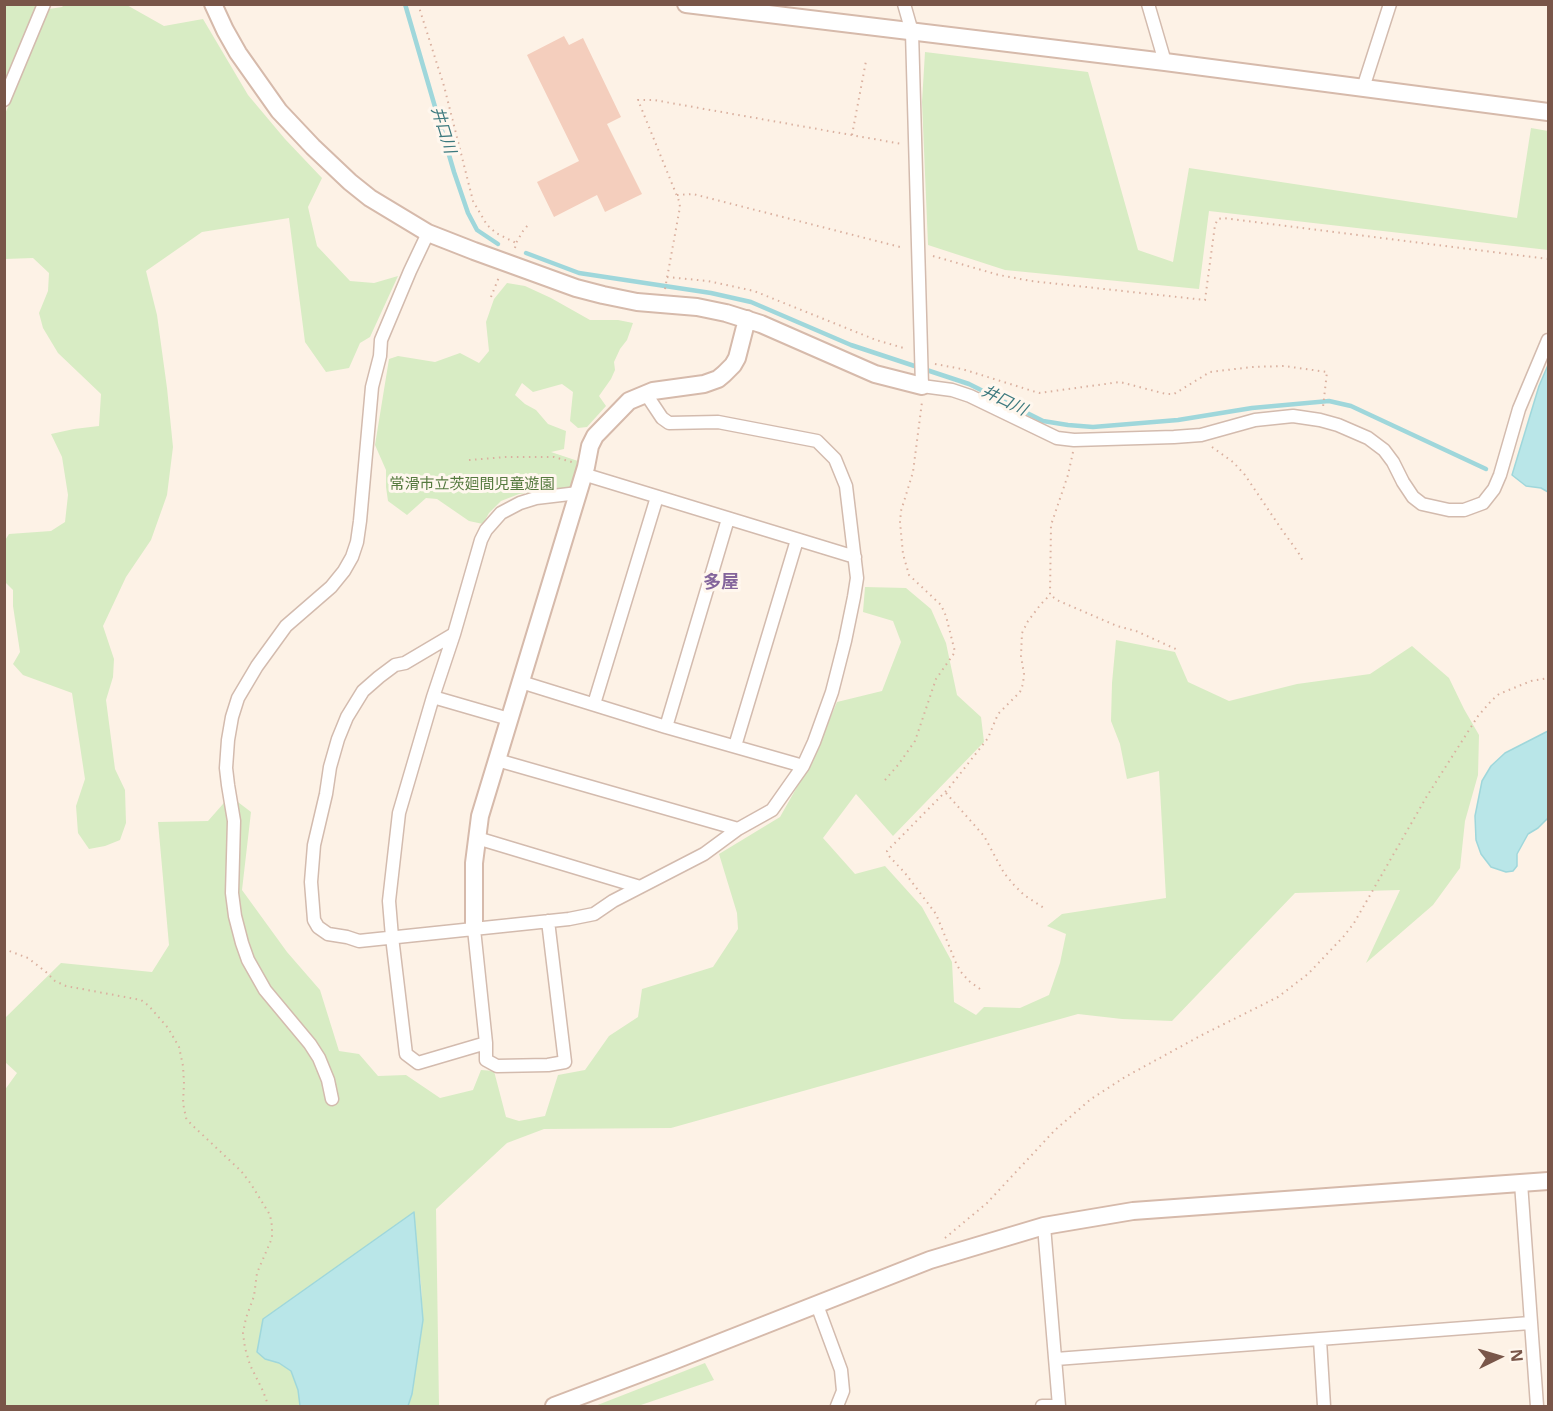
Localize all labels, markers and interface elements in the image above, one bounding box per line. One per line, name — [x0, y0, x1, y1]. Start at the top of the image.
water label: 井口川 — [427, 104, 459, 156]
water label: 井口川 — [978, 382, 1030, 420]
park label: 常滑市立茨廻間児童遊園 — [390, 476, 554, 494]
district label: 多屋 — [703, 572, 739, 594]
north arrow — [1469, 1327, 1529, 1387]
text: N — [1505, 1348, 1528, 1363]

